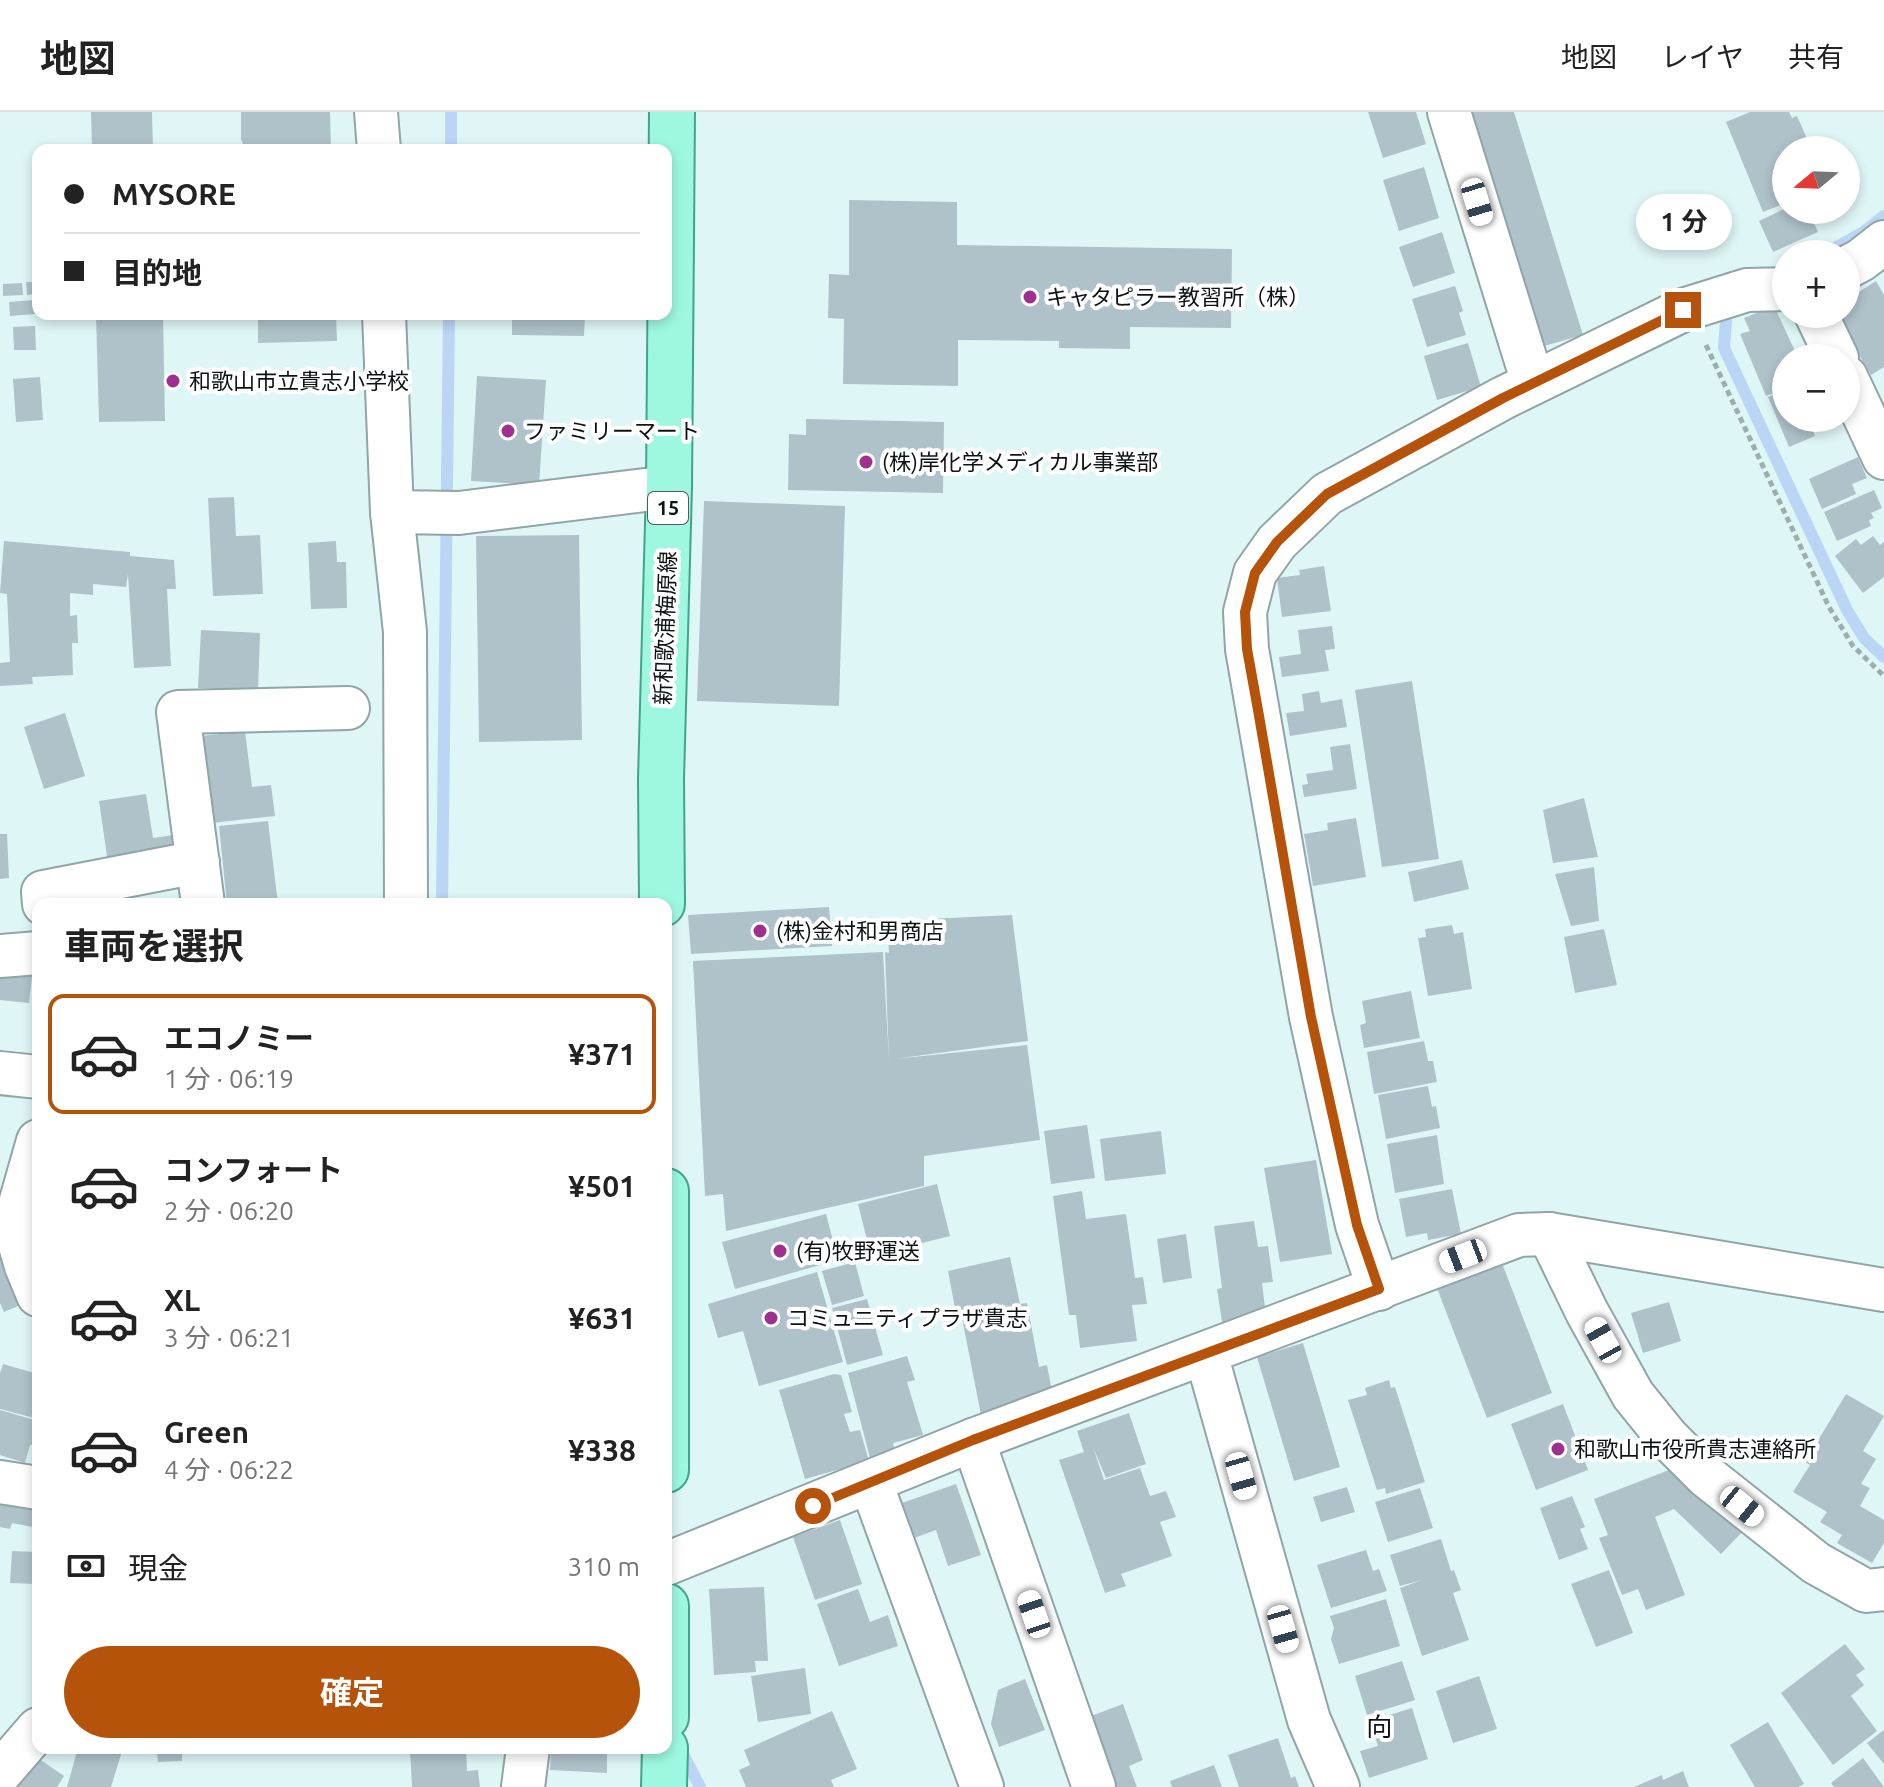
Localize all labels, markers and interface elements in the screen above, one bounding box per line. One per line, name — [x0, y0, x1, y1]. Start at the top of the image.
text: 地図 — [40, 37, 116, 79]
text: 地図 — [1561, 41, 1617, 72]
text: レイヤ — [1661, 41, 1744, 72]
text: 共有 — [1788, 41, 1844, 72]
north arrow — [1772, 136, 1860, 224]
map controls — [1772, 136, 1860, 432]
car — [1459, 176, 1495, 228]
text: MYSORE — [112, 177, 236, 211]
callout: 1 分 — [1635, 194, 1731, 250]
text: 1 分 — [1661, 207, 1707, 236]
button: + — [1772, 240, 1860, 328]
text: 目的地 — [112, 256, 202, 290]
place label: キャタピラー教習所（株） — [1046, 284, 1310, 309]
marker: キャタピラー教習所（株） — [1021, 288, 1039, 306]
route end — [1665, 292, 1701, 328]
button: − — [1772, 344, 1860, 432]
place label: 和歌山市立貴志小学校 — [189, 368, 409, 393]
marker: 和歌山市立貴志小学校 — [164, 372, 182, 390]
place label: ファミリーマート — [524, 418, 700, 443]
marker: ファミリーマート — [499, 422, 517, 440]
place label: (株)岸化学メディカル事業部 — [882, 449, 1158, 475]
marker: (株)岸化学メディカル事業部 — [857, 453, 875, 471]
road number: 15 — [648, 492, 688, 524]
street label: 新和歌浦梅原線 — [649, 551, 680, 705]
place label: (株)金村和男商店 — [776, 918, 944, 944]
marker: (株)金村和男商店 — [751, 922, 769, 940]
text: 車両を選択 — [64, 925, 244, 966]
icon: car — [68, 1018, 140, 1090]
text: エコノミー — [164, 1021, 314, 1055]
text: ¥371 — [568, 1037, 636, 1071]
text: 1 分 · 06:19 — [164, 1064, 294, 1093]
icon: car — [68, 1150, 140, 1222]
text: コンフォート — [164, 1153, 343, 1187]
text: ¥501 — [568, 1169, 636, 1203]
text: 2 分 · 06:20 — [164, 1196, 294, 1225]
car — [1436, 1236, 1490, 1276]
place label: (有)牧野運送 — [796, 1238, 920, 1264]
marker: (有)牧野運送 — [771, 1242, 789, 1260]
icon: car — [68, 1282, 140, 1354]
text: XL — [164, 1283, 200, 1317]
text: ¥631 — [568, 1301, 636, 1335]
place label: コミュニティプラザ貴志 — [787, 1305, 1028, 1330]
marker: コミュニティプラザ貴志 — [762, 1309, 780, 1327]
car — [1581, 1313, 1625, 1367]
text: 3 分 · 06:21 — [164, 1323, 294, 1352]
icon: car — [68, 1414, 140, 1486]
text: Green — [164, 1415, 249, 1449]
text: ¥338 — [568, 1433, 636, 1467]
place label: 和歌山市役所貴志連絡所 — [1574, 1436, 1816, 1461]
marker: 和歌山市役所貴志連絡所 — [1549, 1440, 1567, 1458]
car — [1223, 1450, 1259, 1502]
text: 4 分 · 06:22 — [164, 1455, 294, 1484]
car — [1716, 1482, 1768, 1530]
route start — [795, 1488, 831, 1524]
icon: cash — [64, 1544, 108, 1588]
text: 現金 — [128, 1551, 188, 1585]
text: 310 m — [568, 1552, 640, 1581]
car — [1015, 1587, 1053, 1641]
car — [1265, 1603, 1301, 1655]
button: 確定 — [64, 1646, 640, 1738]
district label: 向 — [1366, 1712, 1392, 1741]

